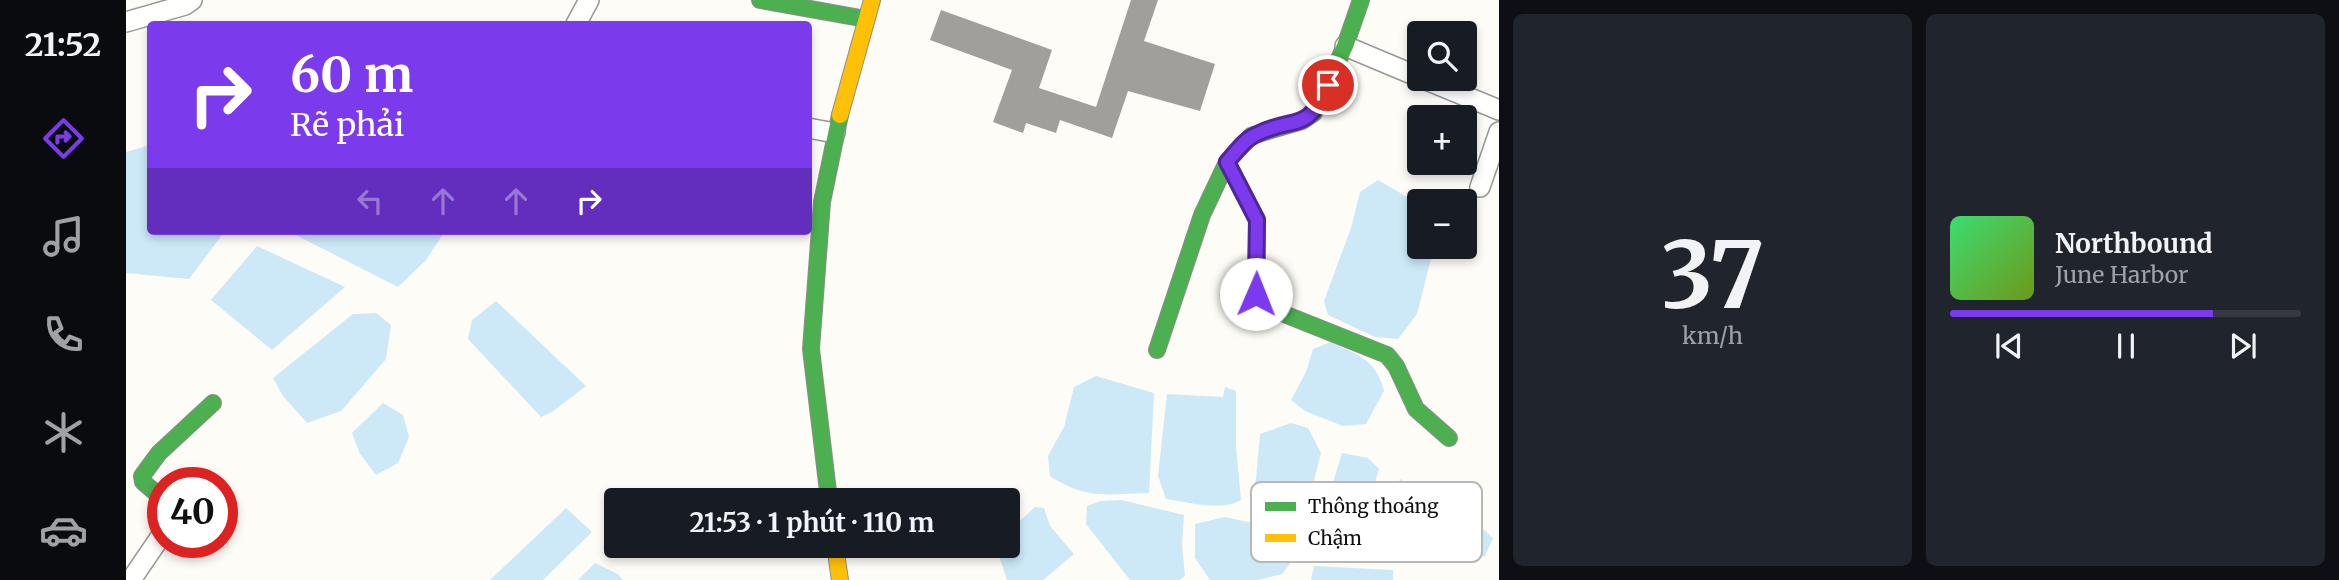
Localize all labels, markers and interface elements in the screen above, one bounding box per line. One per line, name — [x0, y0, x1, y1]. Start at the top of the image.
map controls — [1407, 21, 1477, 259]
button: search — [1407, 21, 1477, 91]
text: 21:52 — [25, 25, 101, 65]
text: 60 m — [290, 44, 413, 105]
icon: right — [175, 49, 266, 140]
pin — [1298, 55, 1358, 115]
icon: arrive — [1309, 66, 1347, 104]
text: Rẽ phải — [290, 105, 404, 145]
button: + — [1407, 105, 1477, 175]
icon: directions — [39, 114, 88, 163]
icon: left — [351, 182, 389, 220]
icon: ahead — [424, 182, 462, 220]
icon: ahead — [497, 182, 535, 220]
icon: right — [570, 182, 608, 220]
button: − — [1407, 189, 1477, 259]
icon: music — [39, 212, 88, 261]
text: 37 — [1661, 218, 1764, 333]
text: Northbound — [2055, 227, 2213, 260]
position arrow — [1219, 257, 1293, 331]
text: June Harbor — [2055, 260, 2188, 289]
icon: phone — [39, 310, 88, 359]
text: km/h — [1682, 321, 1743, 350]
icon: previous — [1990, 327, 2028, 365]
icon: pause — [2107, 327, 2145, 365]
icon: next — [2224, 327, 2262, 365]
icon: climate — [39, 408, 88, 457]
speed limit sign: 40 — [147, 467, 238, 558]
legend — [1251, 482, 1482, 562]
text: Thông thoáng — [1308, 494, 1439, 518]
icon: car — [39, 506, 88, 555]
text: 21:53 · 1 phút · 110 m — [689, 506, 935, 539]
text: Chậm — [1308, 526, 1362, 550]

